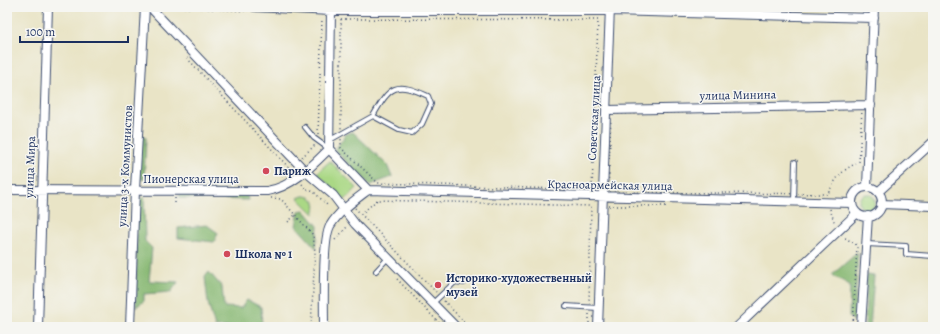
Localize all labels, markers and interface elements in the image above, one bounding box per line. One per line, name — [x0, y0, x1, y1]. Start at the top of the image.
scale bar — [20, 18, 128, 44]
text: 100 m — [26, 24, 55, 40]
street label: Советская улица — [584, 74, 604, 161]
street label: улица Минина — [699, 86, 777, 104]
street label: улица 3-х Коммунистов — [114, 104, 136, 228]
street label: улица Мира — [21, 135, 39, 199]
place label: Париж — [274, 163, 312, 179]
marker: Париж — [261, 166, 271, 176]
street label: Пионерская улица — [143, 171, 239, 187]
street label: Красноармейская улица — [547, 176, 673, 194]
place label: Школа № 1 — [235, 246, 293, 262]
marker: Школа № 1 — [222, 249, 232, 259]
place label: Историко-художественный музей — [446, 270, 592, 300]
marker: Историко-художественный музей — [433, 280, 443, 290]

